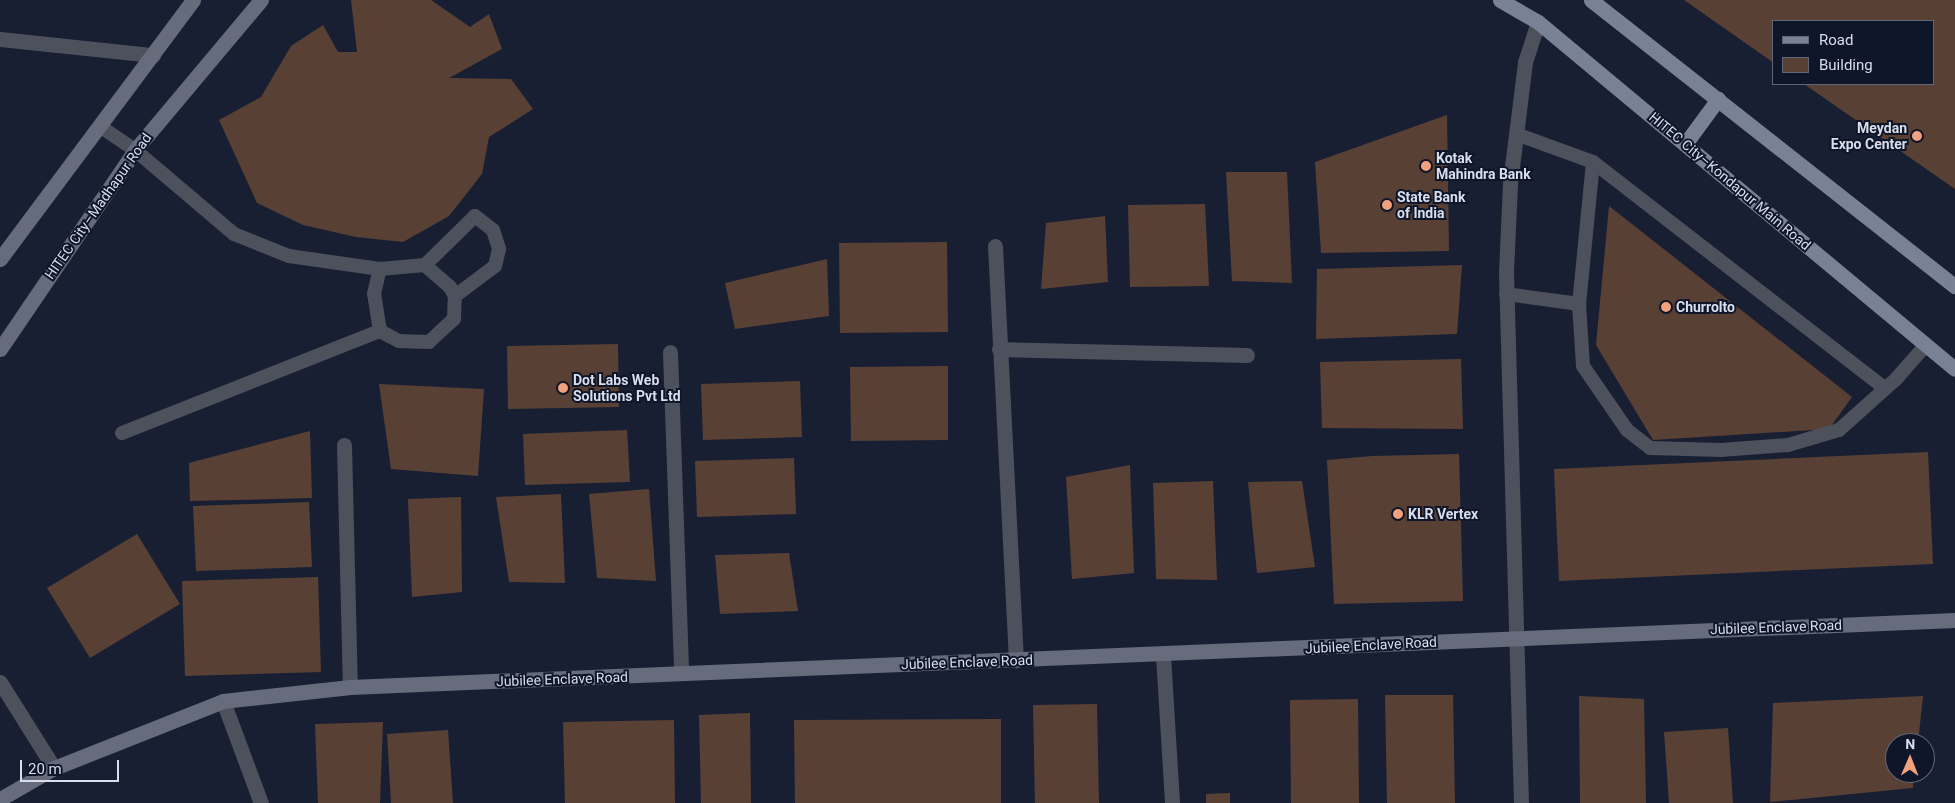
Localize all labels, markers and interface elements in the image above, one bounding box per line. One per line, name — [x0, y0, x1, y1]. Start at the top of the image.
legend — [1772, 20, 1935, 85]
text: Road — [1819, 31, 1853, 49]
text: Building — [1819, 56, 1873, 74]
street label: HITEC City–Kondapur Main Road — [1646, 108, 1814, 254]
place label: Meydan Expo Center — [1831, 120, 1907, 152]
street label: HITEC City–Madhapur Road — [41, 130, 155, 282]
marker: Meydan Expo Center — [1911, 130, 1923, 142]
place label: Kotak Mahindra Bank — [1436, 150, 1531, 182]
marker: Kotak Mahindra Bank — [1420, 160, 1432, 172]
place label: State Bank of India — [1397, 189, 1465, 222]
marker: State Bank of India — [1381, 199, 1393, 211]
place label: Churrolto — [1676, 299, 1735, 315]
marker: Churrolto — [1660, 301, 1672, 313]
place label: Dot Labs Web Solutions Pvt Ltd — [573, 372, 681, 404]
marker: Dot Labs Web Solutions Pvt Ltd — [557, 382, 569, 394]
place label: KLR Vertex — [1408, 506, 1478, 522]
marker: KLR Vertex — [1392, 508, 1404, 520]
street label: Jubilee Enclave Road — [1710, 616, 1842, 638]
street label: Jubilee Enclave Road — [1305, 633, 1437, 657]
street label: Jubilee Enclave Road — [901, 651, 1033, 673]
street label: Jubilee Enclave Road — [496, 668, 628, 690]
north arrow — [1885, 733, 1935, 783]
text: N — [1905, 736, 1915, 752]
scale bar — [22, 750, 121, 782]
text: 20 m — [28, 760, 62, 778]

